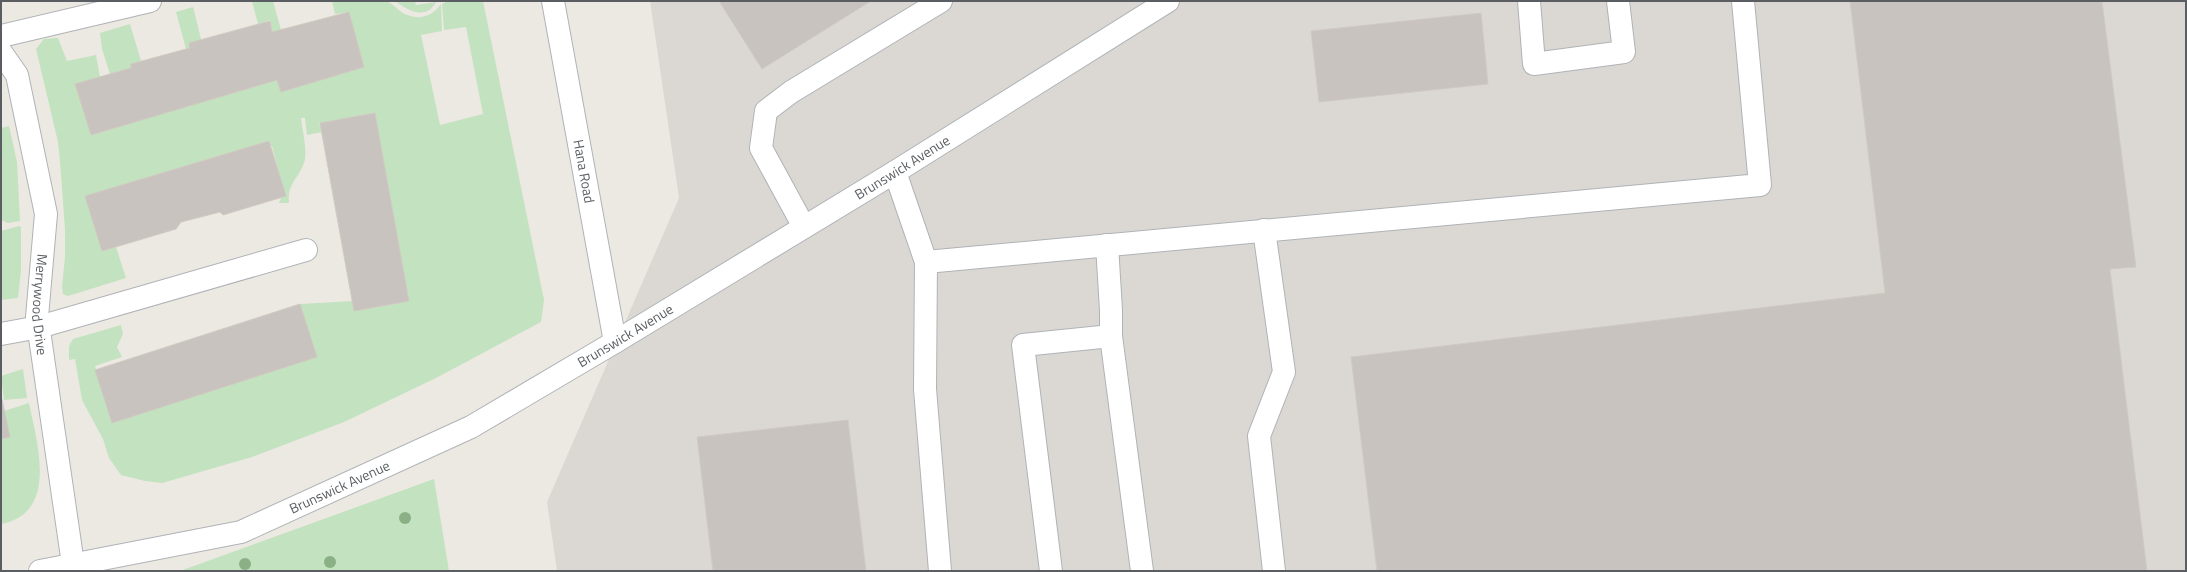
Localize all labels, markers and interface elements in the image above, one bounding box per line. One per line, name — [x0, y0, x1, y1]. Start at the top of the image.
street label: Brunswick Avenue — [850, 129, 954, 204]
street label: Hana Road — [568, 138, 601, 205]
street label: Merrywood Drive — [27, 253, 53, 357]
street label: Brunswick Avenue — [573, 298, 677, 372]
street label: Brunswick Avenue — [286, 455, 393, 519]

